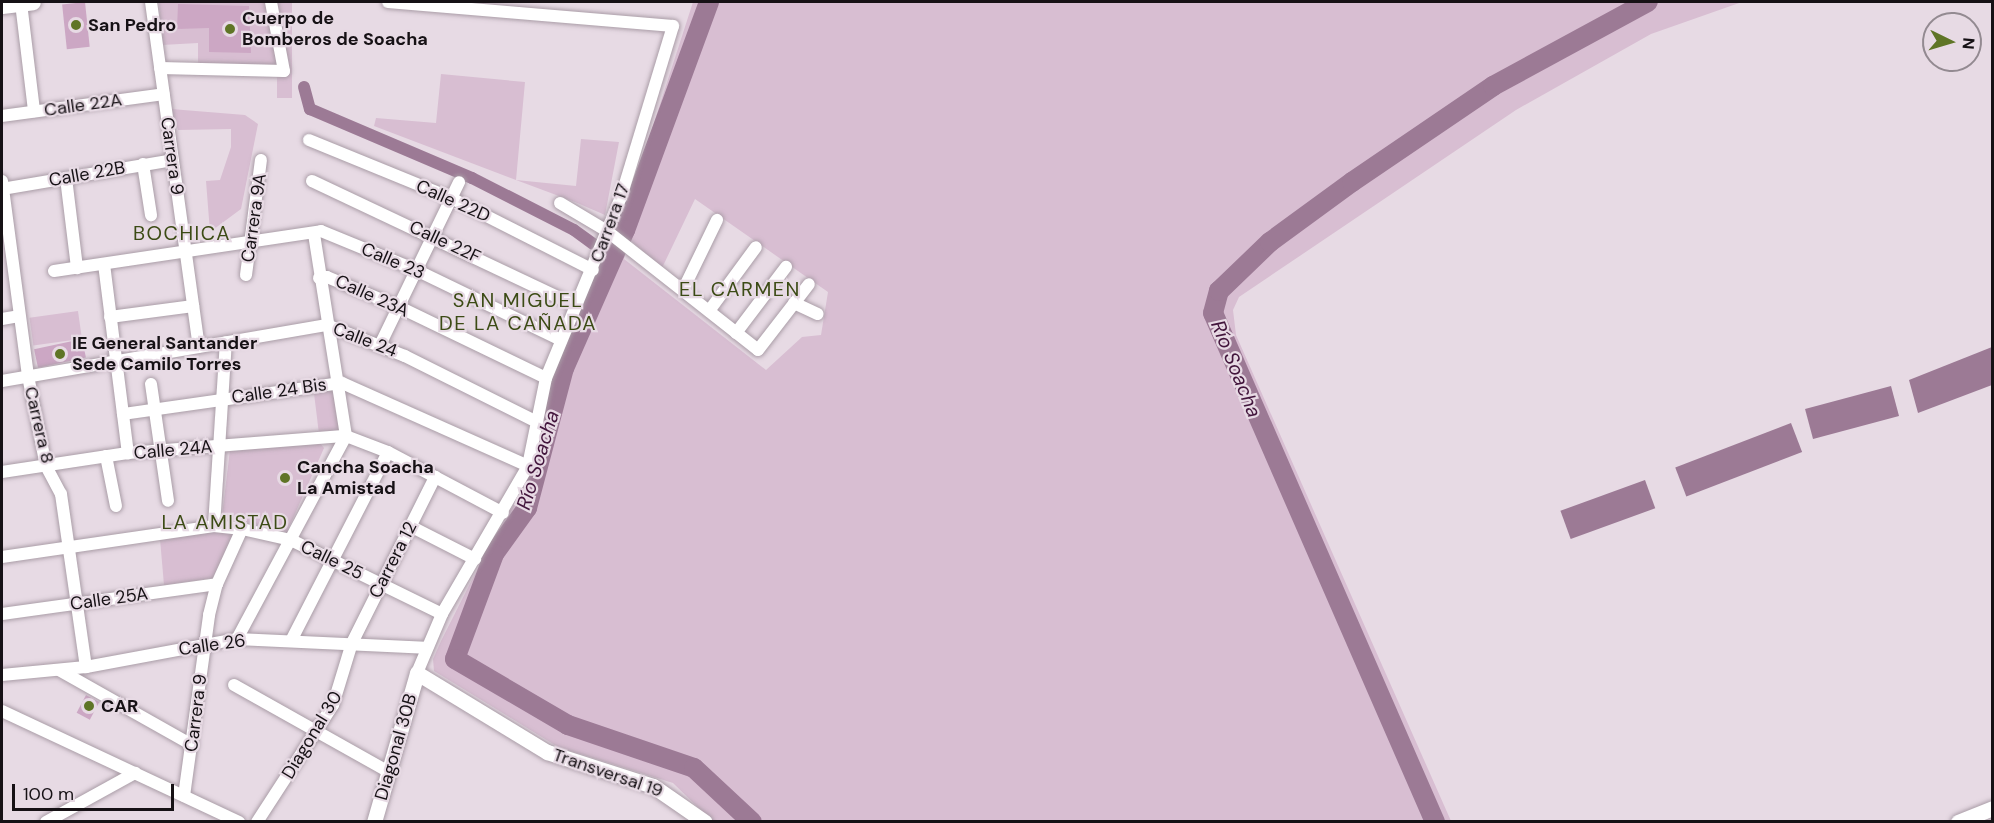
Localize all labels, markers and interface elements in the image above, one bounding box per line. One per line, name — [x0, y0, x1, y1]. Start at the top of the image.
place label: Cuerpo de Bomberos de Soacha — [242, 8, 428, 50]
north arrow — [1922, 12, 1982, 72]
place label: San Pedro — [88, 14, 176, 36]
marker: San Pedro — [69, 18, 83, 32]
marker: Cuerpo de Bomberos de Soacha — [223, 22, 237, 36]
text: N — [1957, 37, 1979, 50]
street label: Calle 22A — [43, 89, 123, 121]
street label: Carrera 9 — [156, 116, 188, 196]
street label: Calle 22B — [47, 157, 127, 191]
street label: Carrera 9A — [237, 172, 271, 264]
street label: Calle 22D — [413, 175, 493, 227]
street label: Carrera 17 — [586, 181, 634, 265]
street label: Calle 22F — [406, 216, 484, 268]
district label: BOCHICA — [133, 221, 231, 245]
street label: Calle 23 — [358, 238, 428, 284]
street label: Calle 23A — [332, 270, 412, 322]
district label: EL CARMEN — [679, 277, 801, 301]
district label: SAN MIGUEL DE LA CAÑADA — [439, 289, 597, 336]
water label: Río Soacha — [1206, 317, 1266, 421]
street label: Calle 24 — [330, 318, 400, 362]
place label: IE General Santander Sede Camilo Torres — [72, 333, 257, 376]
marker: IE General Santander Sede Camilo Torres — [53, 347, 67, 361]
street label: Calle 24 Bis — [230, 374, 328, 408]
street label: Carrera 8 — [20, 385, 58, 465]
water label: Río Soacha — [512, 407, 564, 513]
street label: Calle 24A — [133, 436, 213, 464]
place label: Cancha Soacha La Amistad — [297, 457, 434, 500]
marker: Cancha Soacha La Amistad — [278, 471, 292, 485]
district label: LA AMISTAD — [162, 510, 288, 534]
street label: Carrera 12 — [365, 518, 421, 602]
street label: Calle 25 — [297, 536, 367, 584]
street label: Calle 25A — [69, 583, 149, 615]
street label: Calle 26 — [177, 630, 247, 660]
street label: Carrera 9 — [181, 673, 211, 753]
street label: Diagonal 30 — [277, 687, 347, 783]
street label: Diagonal 30B — [371, 691, 421, 803]
place label: CAR — [101, 695, 138, 717]
marker: CAR — [82, 699, 96, 713]
street label: Transversal 19 — [550, 744, 666, 802]
scale bar — [15, 772, 177, 810]
text: 100 m — [23, 782, 74, 806]

